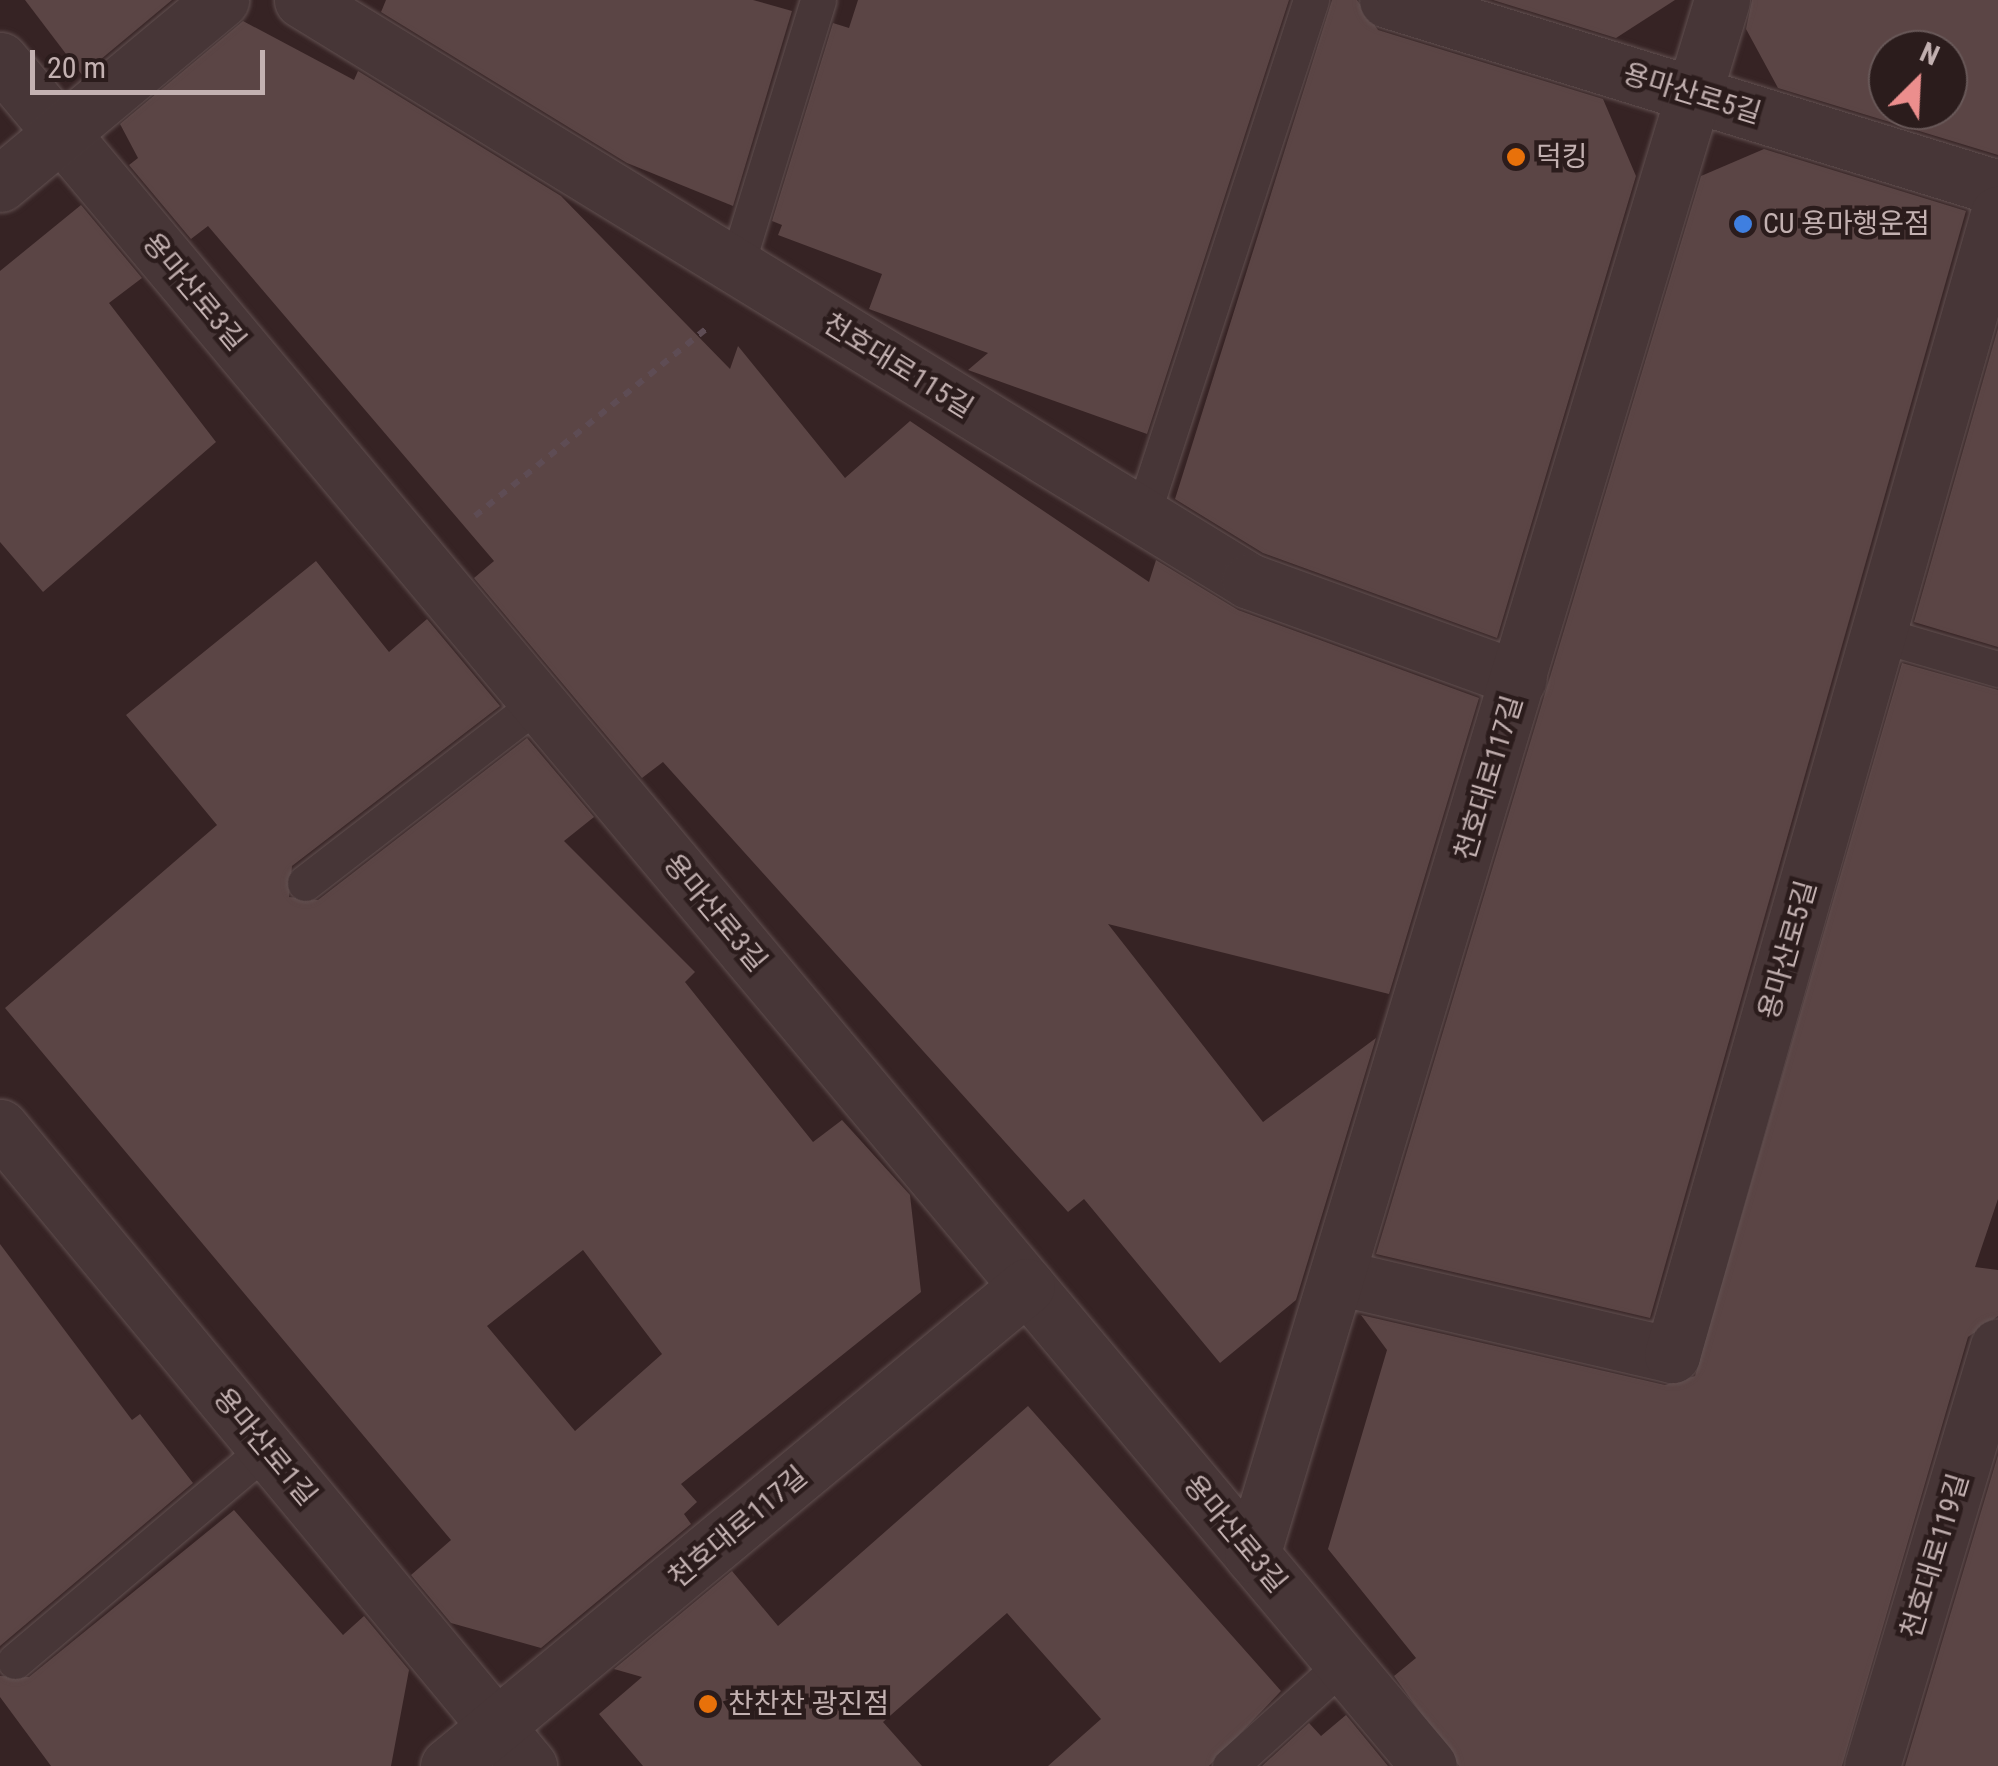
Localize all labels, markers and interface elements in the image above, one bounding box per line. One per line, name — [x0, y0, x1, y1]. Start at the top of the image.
scale bar — [35, 30, 270, 92]
north arrow — [1868, 30, 1968, 130]
text: N — [1915, 35, 1944, 73]
text: 20 m — [47, 50, 106, 85]
street label: 용마산로5길 — [1619, 57, 1765, 131]
place label: 덕킹 — [1536, 140, 1588, 174]
marker: 덕킹 — [1505, 146, 1527, 168]
place label: CU 용마행운점 — [1763, 207, 1930, 241]
marker: CU 용마행운점 — [1732, 213, 1754, 235]
street label: 용마산로3길 — [135, 227, 253, 357]
street label: 천호대로115길 — [817, 307, 979, 425]
street label: 천호대로117길 — [1448, 692, 1530, 864]
street label: 용마산로3길 — [656, 848, 774, 978]
street label: 용마산로5길 — [1752, 877, 1824, 1023]
street label: 용마산로1길 — [206, 1382, 324, 1512]
street label: 천호대로117길 — [662, 1459, 814, 1595]
street label: 용마산로3길 — [1176, 1469, 1294, 1599]
street label: 천호대로119길 — [1894, 1470, 1976, 1642]
place label: 찬찬찬 광진점 — [728, 1687, 889, 1721]
marker: 찬찬찬 광진점 — [697, 1693, 719, 1715]

